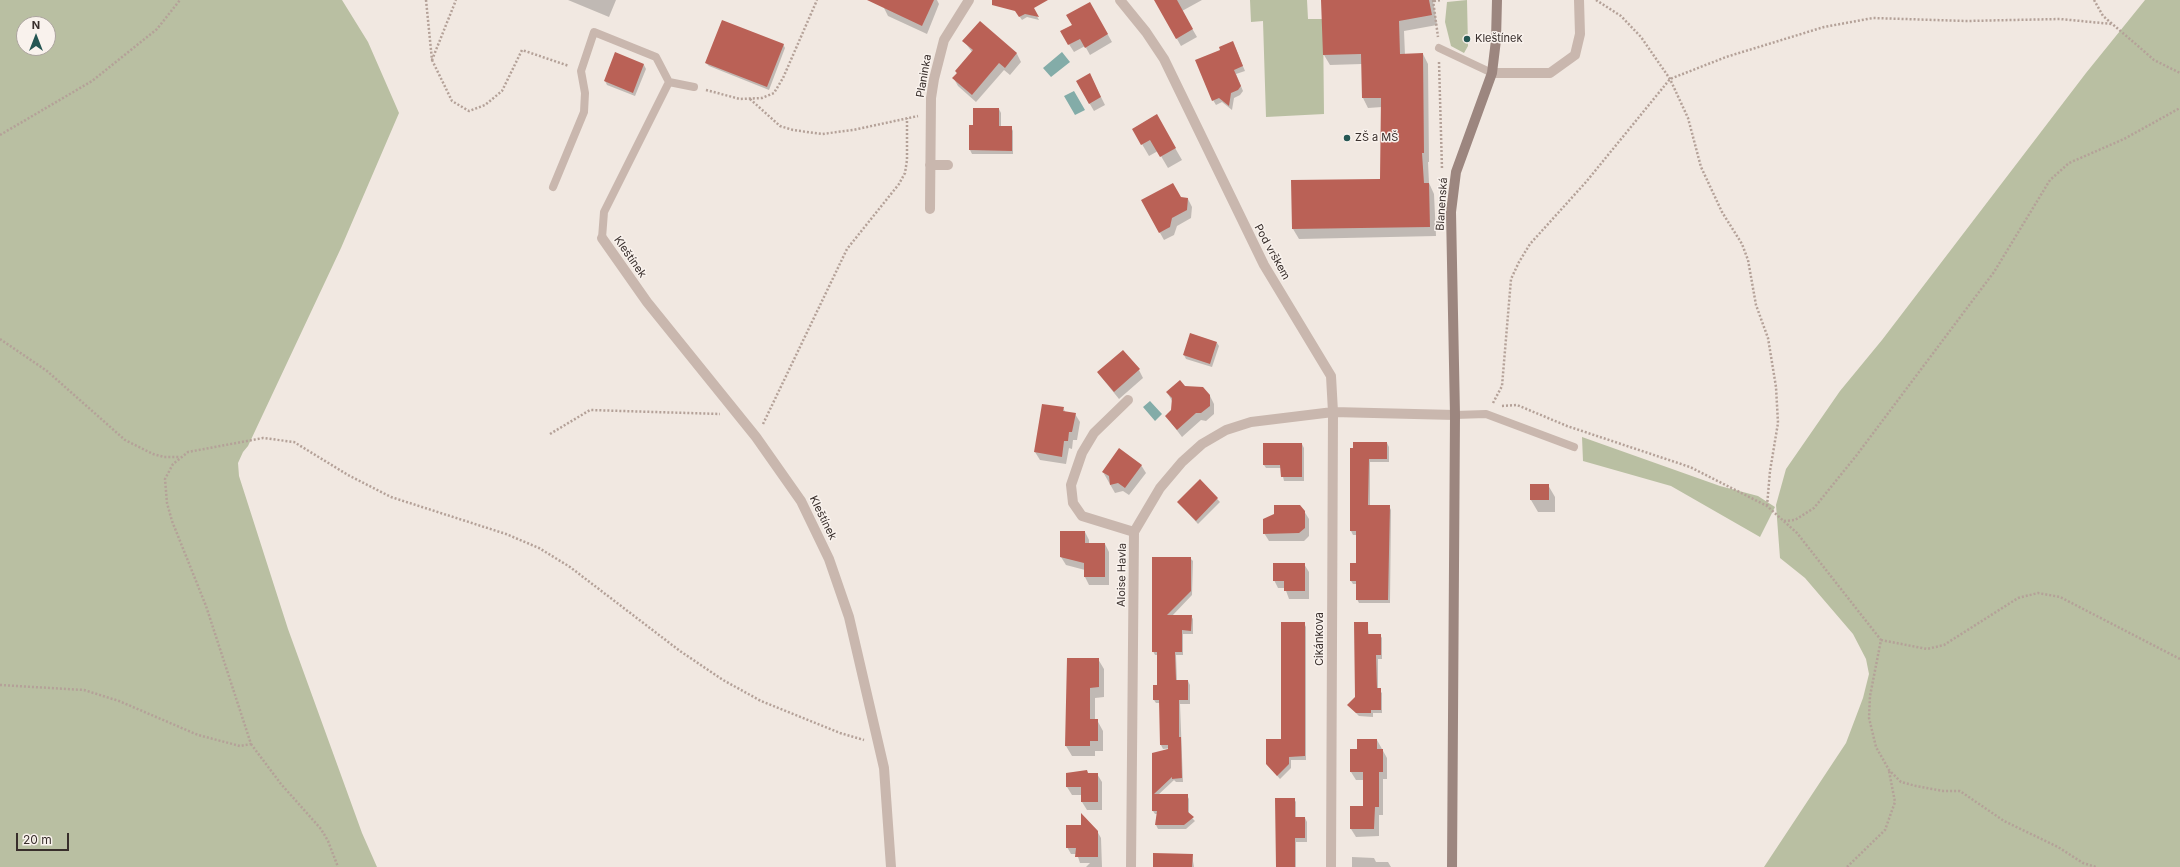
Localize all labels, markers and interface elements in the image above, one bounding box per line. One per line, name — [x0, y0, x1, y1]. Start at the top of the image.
north arrow — [16, 16, 56, 56]
text: N — [32, 18, 40, 32]
place label: Kleštínek — [1475, 32, 1522, 46]
marker: Kleštínek — [1462, 34, 1472, 44]
street label: Planinka — [914, 53, 934, 99]
place label: ZŠ a MŠ — [1355, 131, 1398, 145]
marker: ZŠ a MŠ — [1342, 133, 1352, 143]
street label: Blanenská — [1434, 177, 1450, 231]
street label: Pod vrškem — [1251, 222, 1293, 282]
street label: Kleštínek — [611, 234, 649, 280]
street label: Kleštínek — [807, 494, 839, 542]
street label: Aloise Havla — [1115, 543, 1129, 607]
street label: Cikánkova — [1313, 612, 1327, 666]
scale bar — [18, 825, 71, 851]
text: 20 m — [23, 832, 52, 847]

